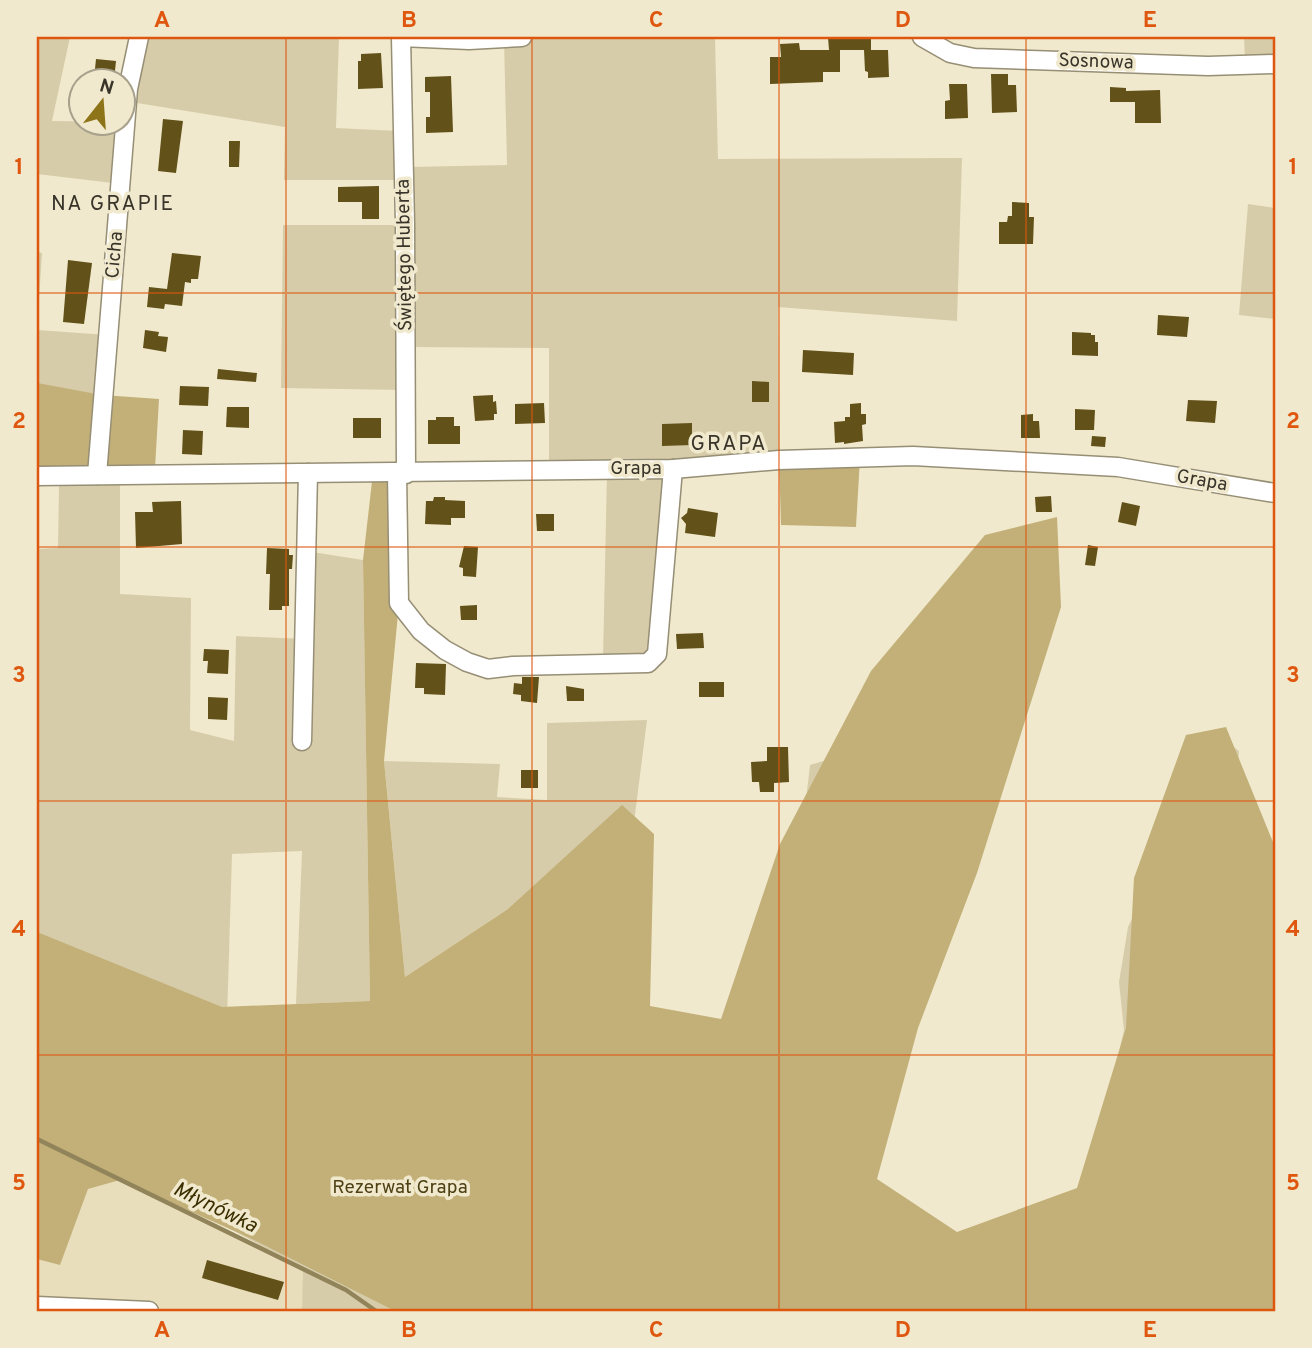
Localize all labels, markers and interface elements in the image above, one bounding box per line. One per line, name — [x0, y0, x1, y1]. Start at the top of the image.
text: A — [154, 7, 170, 36]
text: B — [401, 7, 417, 36]
text: C — [649, 7, 663, 36]
text: D — [895, 7, 911, 36]
text: E — [1143, 7, 1157, 36]
street label: Sosnowa — [1058, 49, 1134, 75]
north arrow — [66, 66, 136, 136]
text: N — [96, 74, 116, 101]
text: 1 — [14, 154, 24, 183]
text: 1 — [1288, 154, 1298, 183]
street label: Świętego Huberta — [391, 179, 418, 331]
district label: NA GRAPIE — [51, 191, 175, 218]
street label: Cicha — [101, 230, 129, 280]
text: 2 — [12, 408, 26, 437]
text: 2 — [1286, 408, 1300, 437]
district label: GRAPA — [690, 431, 768, 458]
street label: Grapa — [610, 457, 662, 481]
street label: Grapa — [1175, 465, 1229, 497]
text: 3 — [12, 662, 26, 691]
text: 3 — [1286, 662, 1300, 691]
text: 4 — [12, 916, 26, 945]
text: 4 — [1286, 916, 1300, 945]
text: 5 — [12, 1170, 26, 1199]
text: 5 — [1286, 1170, 1300, 1199]
water label: Młynówka — [169, 1176, 262, 1240]
park label: Rezerwat Grapa — [332, 1176, 468, 1200]
text: A — [154, 1317, 170, 1346]
text: B — [401, 1317, 417, 1346]
text: C — [649, 1317, 663, 1346]
text: D — [895, 1317, 911, 1346]
text: E — [1143, 1317, 1157, 1346]

